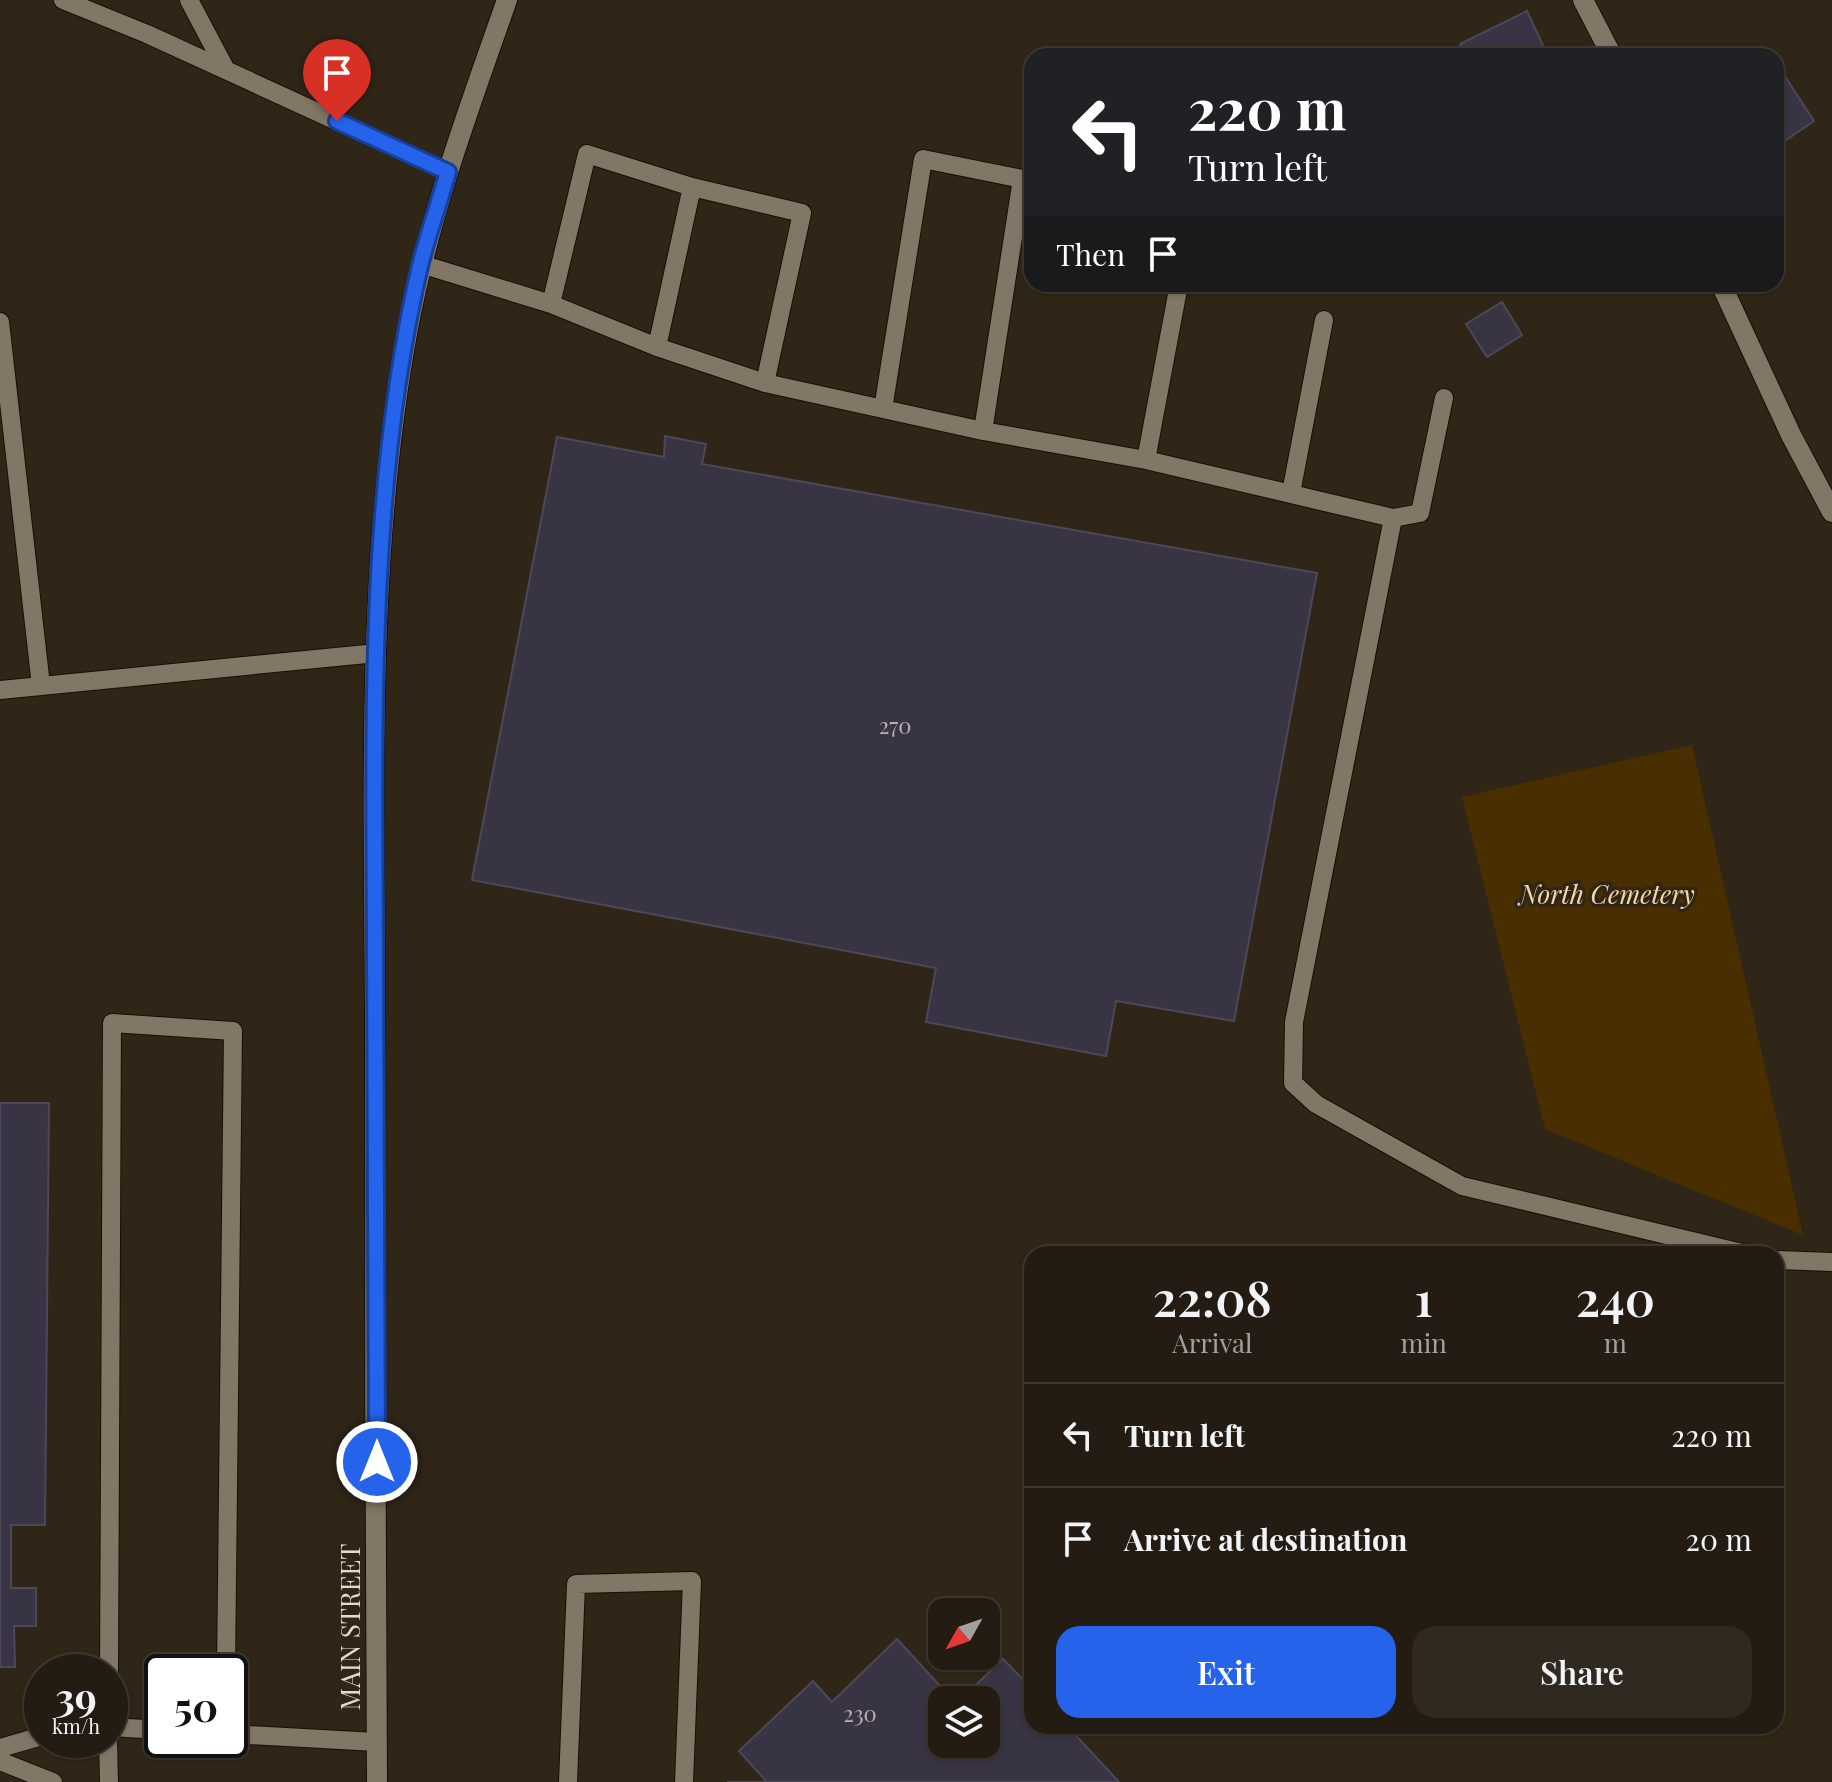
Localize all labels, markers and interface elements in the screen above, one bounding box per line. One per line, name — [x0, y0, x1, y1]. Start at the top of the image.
pin — [303, 39, 371, 121]
icon: arrive — [315, 51, 359, 95]
text: 220 m — [1188, 70, 1346, 145]
icon: left — [1056, 80, 1160, 184]
text: Turn left — [1188, 142, 1327, 190]
icon: arrive — [1141, 232, 1185, 276]
text: Then — [1056, 234, 1125, 274]
house number: 270 — [879, 710, 911, 740]
park label: North Cemetery — [1517, 876, 1695, 911]
text: 22:08 — [1153, 1265, 1272, 1329]
text: 1 — [1415, 1265, 1433, 1329]
text: 240 — [1576, 1265, 1655, 1329]
text: Arrival — [1172, 1325, 1252, 1360]
text: min — [1401, 1325, 1447, 1360]
text: m — [1604, 1325, 1627, 1360]
icon: left — [1056, 1413, 1100, 1457]
text: Turn left — [1124, 1415, 1245, 1455]
text: 220 m — [1671, 1415, 1752, 1455]
position arrow — [335, 1420, 419, 1504]
icon: arrive — [1056, 1517, 1100, 1561]
text: Arrive at destination — [1124, 1519, 1407, 1559]
text: 20 m — [1686, 1519, 1752, 1559]
street label: MAIN STREET — [332, 1544, 367, 1711]
north arrow — [928, 1598, 1000, 1670]
map controls — [928, 1598, 1000, 1758]
button: Exit — [1056, 1626, 1396, 1718]
button: Share — [1412, 1626, 1752, 1718]
speed limit sign: 50 — [144, 1654, 248, 1758]
text: 39 — [55, 1669, 97, 1722]
button: layers — [928, 1686, 1000, 1758]
house number: 230 — [843, 1698, 877, 1728]
text: km/h — [52, 1712, 100, 1739]

